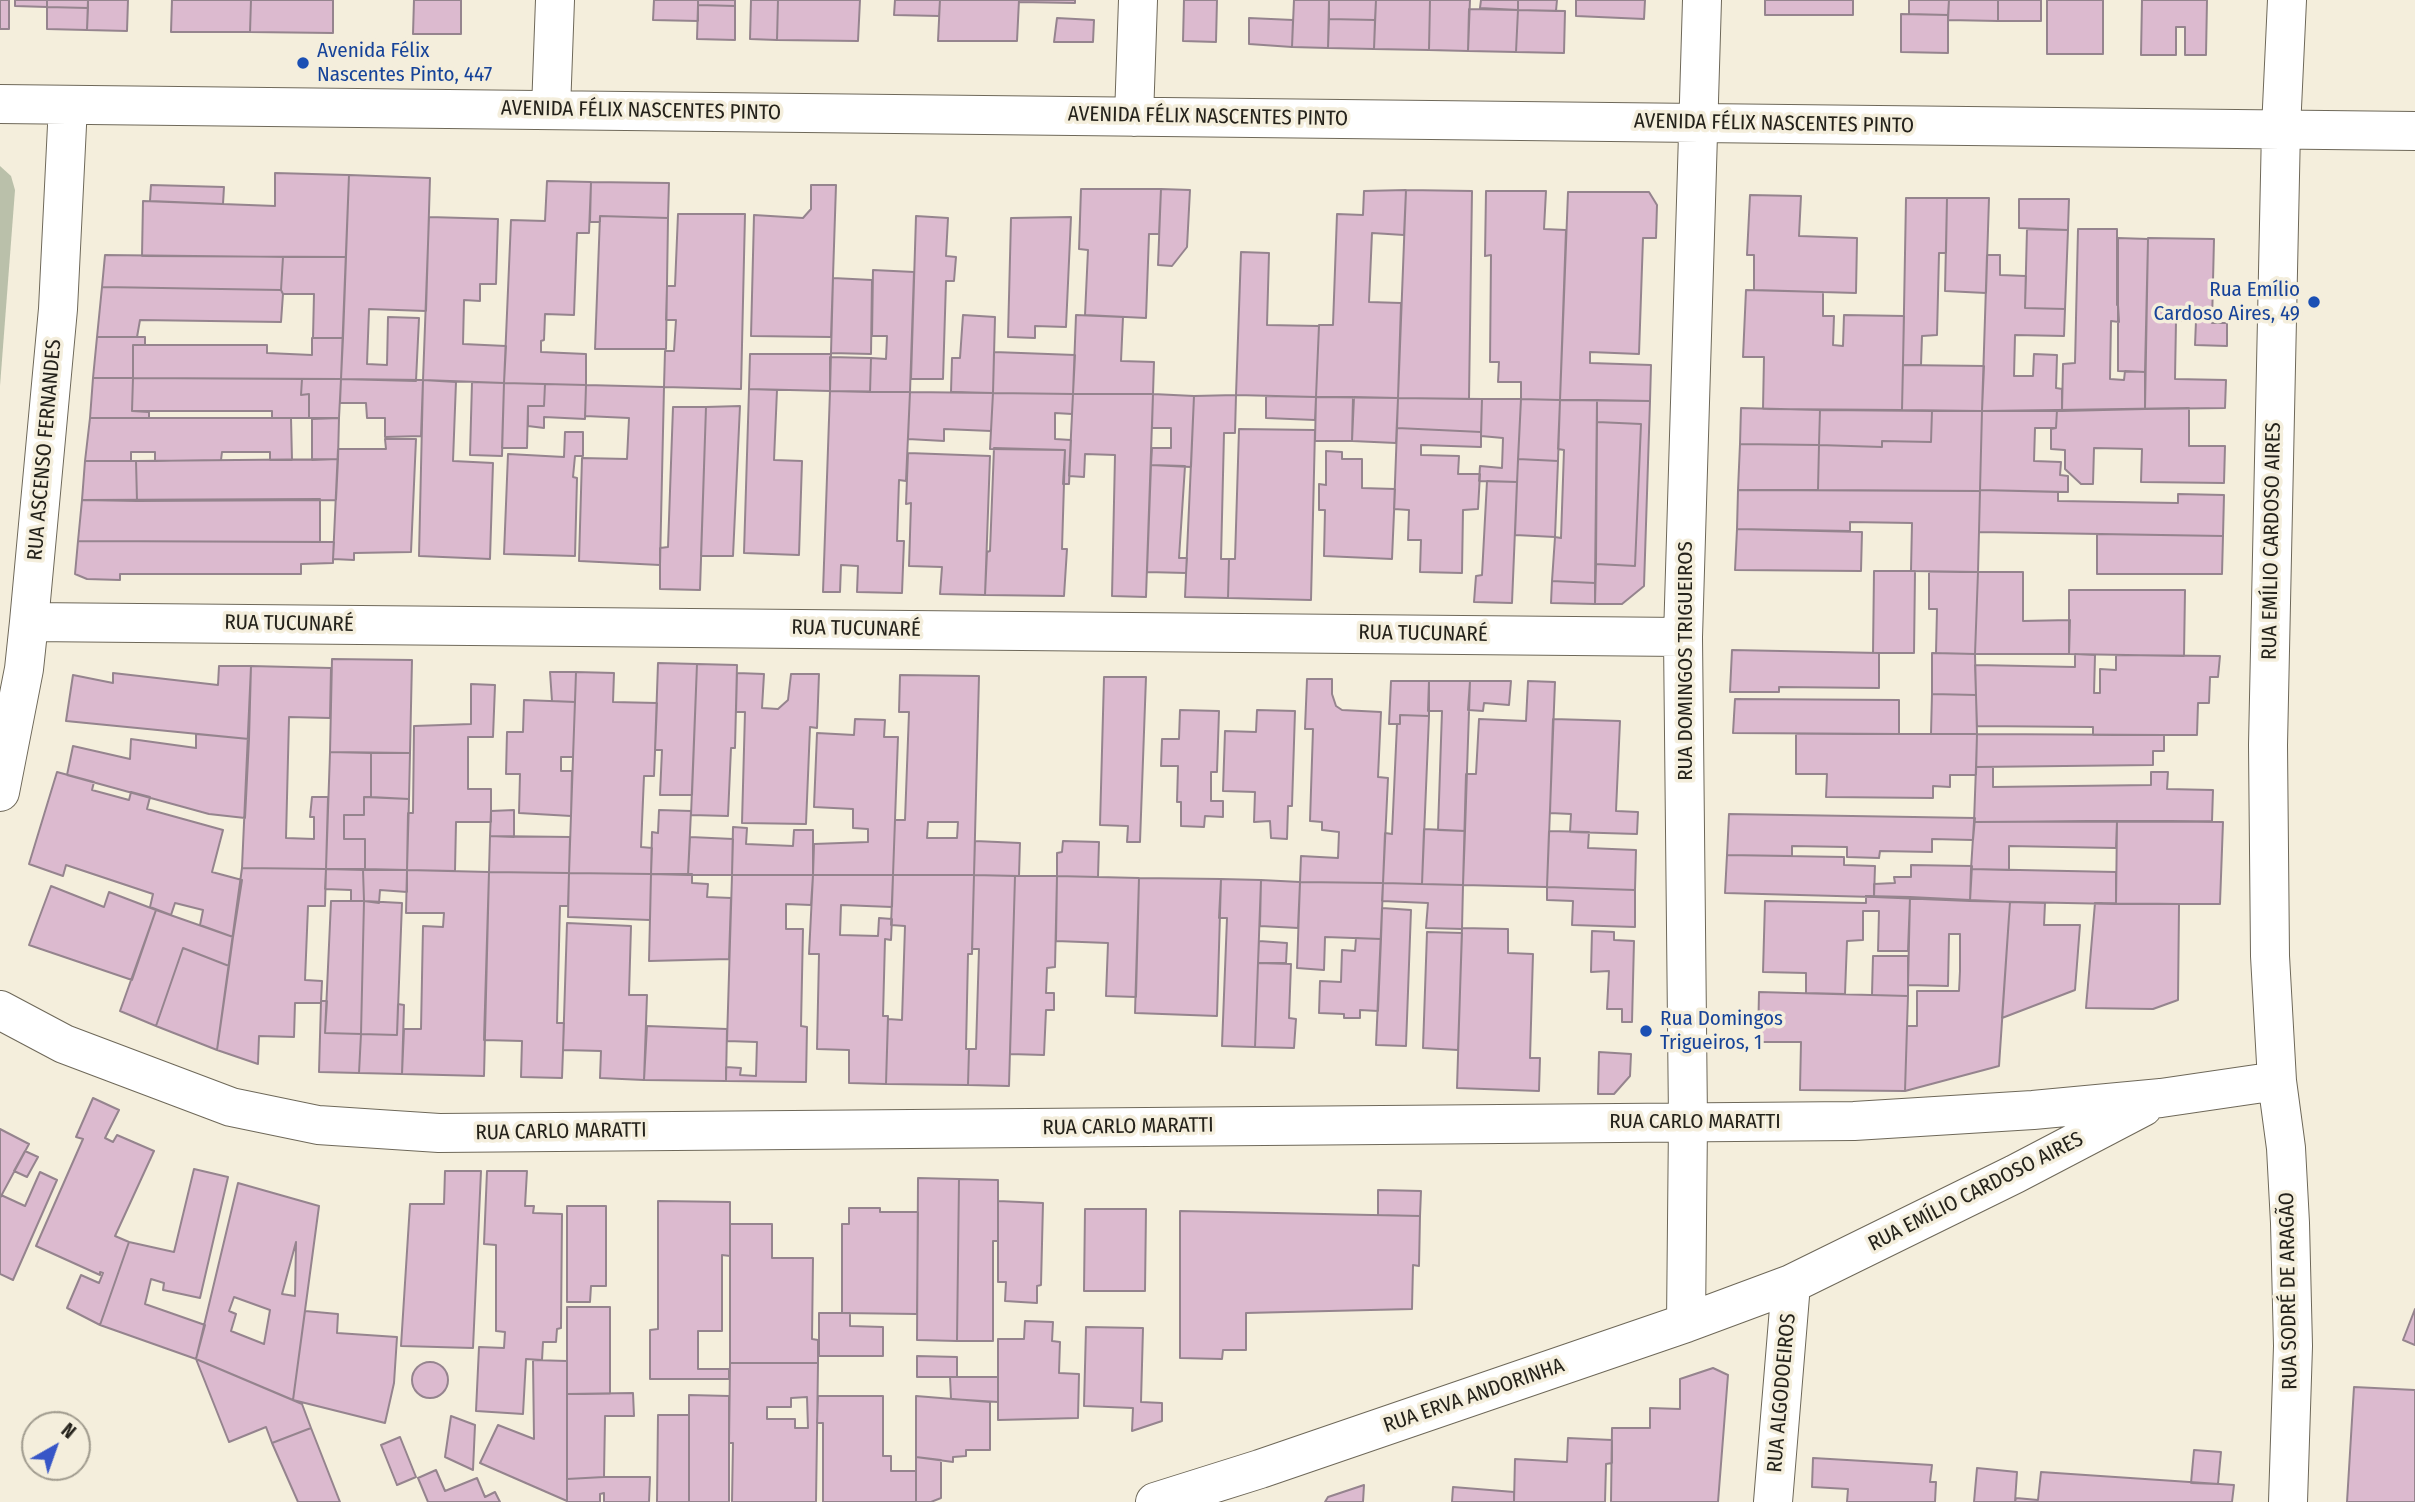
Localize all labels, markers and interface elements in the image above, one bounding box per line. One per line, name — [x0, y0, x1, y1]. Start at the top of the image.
place label: Avenida Félix Nascentes Pinto, 447 — [317, 38, 492, 88]
marker: Avenida Félix Nascentes Pinto, 447 — [295, 55, 311, 71]
street label: AVENIDA FÉLIX NASCENTES PINTO — [501, 96, 781, 126]
street label: AVENIDA FÉLIX NASCENTES PINTO — [1068, 102, 1348, 132]
street label: AVENIDA FÉLIX NASCENTES PINTO — [1634, 109, 1914, 139]
place label: Rua Emílio Cardoso Aires, 49 — [2154, 277, 2300, 327]
marker: Rua Emílio Cardoso Aires, 49 — [2306, 294, 2322, 310]
street label: RUA ASCENSO FERNANDES — [23, 338, 67, 562]
street label: RUA EMÍLIO CARDOSO AIRES — [2257, 422, 2287, 660]
street label: RUA DOMINGOS TRIGUEIROS — [1673, 541, 1699, 781]
street label: RUA TUCUNARÉ — [224, 610, 354, 638]
street label: RUA TUCUNARÉ — [791, 615, 921, 643]
street label: RUA TUCUNARÉ — [1358, 620, 1488, 648]
place label: Rua Domingos Trigueiros, 1 — [1660, 1006, 1783, 1056]
marker: Rua Domingos Trigueiros, 1 — [1638, 1023, 1654, 1039]
street label: RUA CARLO MARATTI — [1609, 1109, 1781, 1135]
street label: RUA CARLO MARATTI — [1042, 1113, 1214, 1141]
street label: RUA CARLO MARATTI — [475, 1118, 647, 1146]
street label: RUA EMÍLIO CARDOSO AIRES — [1864, 1127, 2088, 1257]
street label: RUA SODRÉ DE ARAGÃO — [2275, 1192, 2303, 1390]
street label: RUA ALGODOEIROS — [1762, 1312, 1802, 1474]
street label: RUA ERVA ANDORINHA — [1380, 1353, 1568, 1439]
north arrow — [21, 1411, 91, 1481]
text: N — [57, 1419, 80, 1444]

